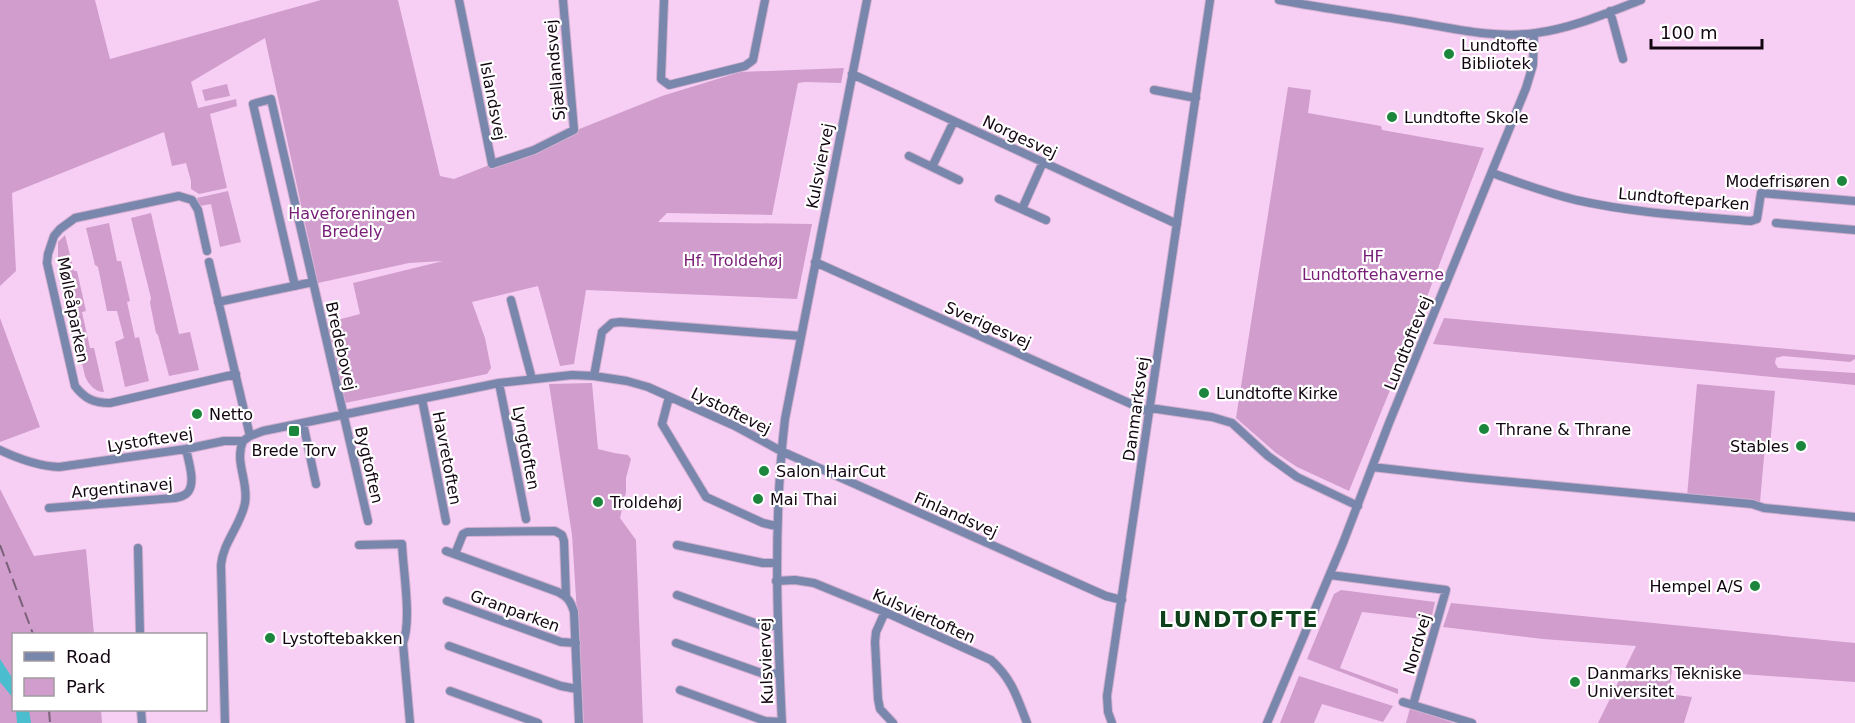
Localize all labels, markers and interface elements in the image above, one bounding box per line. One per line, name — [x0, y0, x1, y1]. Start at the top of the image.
scale bar — [1651, 12, 1762, 50]
street label: Sjællandsvej — [541, 19, 569, 121]
text: 100 m — [1660, 22, 1718, 43]
place label: Lundtofte Bibliotek — [1461, 36, 1538, 73]
marker: Lundtofte Bibliotek — [1442, 47, 1456, 61]
street label: Islandsvej — [476, 60, 510, 142]
place label: Lundtofte Skole — [1404, 108, 1529, 127]
marker: Lundtofte Skole — [1385, 110, 1399, 124]
street label: Norgesvej — [980, 111, 1060, 163]
street label: Kulsviervej — [802, 122, 838, 210]
place label: Modefrisøren — [1725, 172, 1830, 191]
marker: Modefrisøren — [1835, 174, 1849, 188]
street label: Lundtofteparken — [1618, 184, 1750, 214]
park label: Haveforeningen Bredely — [288, 204, 416, 241]
park label: HF Lundtoftehaverne — [1302, 247, 1444, 284]
park label: Hf. Troldehøj — [684, 251, 782, 270]
street label: Mølleåparken — [53, 255, 93, 365]
street label: Lundtoftevej — [1380, 293, 1436, 393]
street label: Sverigesvej — [942, 297, 1034, 353]
street label: Bredebovej — [322, 300, 360, 392]
street label: Danmarksvej — [1119, 355, 1153, 463]
street label: Lystoftevej — [688, 383, 774, 439]
place label: Lundtofte Kirke — [1216, 384, 1338, 403]
marker: Lundtofte Kirke — [1197, 386, 1211, 400]
place label: Netto — [209, 405, 253, 424]
street label: Lyngtoften — [509, 405, 543, 491]
marker: Netto — [190, 407, 204, 421]
street label: Havretoften — [429, 410, 465, 506]
place label: Thrane & Thrane — [1495, 420, 1631, 439]
marker: Thrane & Thrane — [1477, 422, 1491, 436]
street label: Lystoftevej — [106, 424, 194, 456]
marker: Brede Torv — [287, 424, 301, 438]
street label: Bygtoften — [351, 425, 387, 505]
place label: Stables — [1730, 437, 1789, 456]
marker: Stables — [1794, 439, 1808, 453]
place label: Brede Torv — [251, 441, 337, 460]
place label: Salon HairCut — [776, 462, 886, 481]
marker: Salon HairCut — [757, 464, 771, 478]
street label: Argentinavej — [70, 474, 174, 502]
street label: Finlandsvej — [911, 488, 1001, 542]
place label: Mai Thai — [770, 490, 837, 509]
marker: Mai Thai — [751, 492, 765, 506]
place label: Troldehøj — [609, 493, 682, 512]
marker: Troldehøj — [591, 495, 605, 509]
place label: Hempel A/S — [1650, 577, 1743, 596]
marker: Hempel A/S — [1748, 579, 1762, 593]
street label: Kulsviertoften — [870, 585, 978, 647]
street label: Granparken — [468, 586, 562, 636]
district label: LUNDTOFTE — [1159, 607, 1319, 632]
street label: Nordvej — [1399, 612, 1435, 676]
street label: Kulsviervej — [755, 617, 777, 705]
place label: Lystoftebakken — [282, 629, 403, 648]
marker: Lystoftebakken — [263, 631, 277, 645]
legend — [12, 633, 207, 711]
text: Road — [66, 646, 111, 667]
place label: Danmarks Tekniske Universitet — [1587, 664, 1742, 701]
marker: Danmarks Tekniske Universitet — [1568, 675, 1582, 689]
text: Park — [66, 676, 105, 697]

